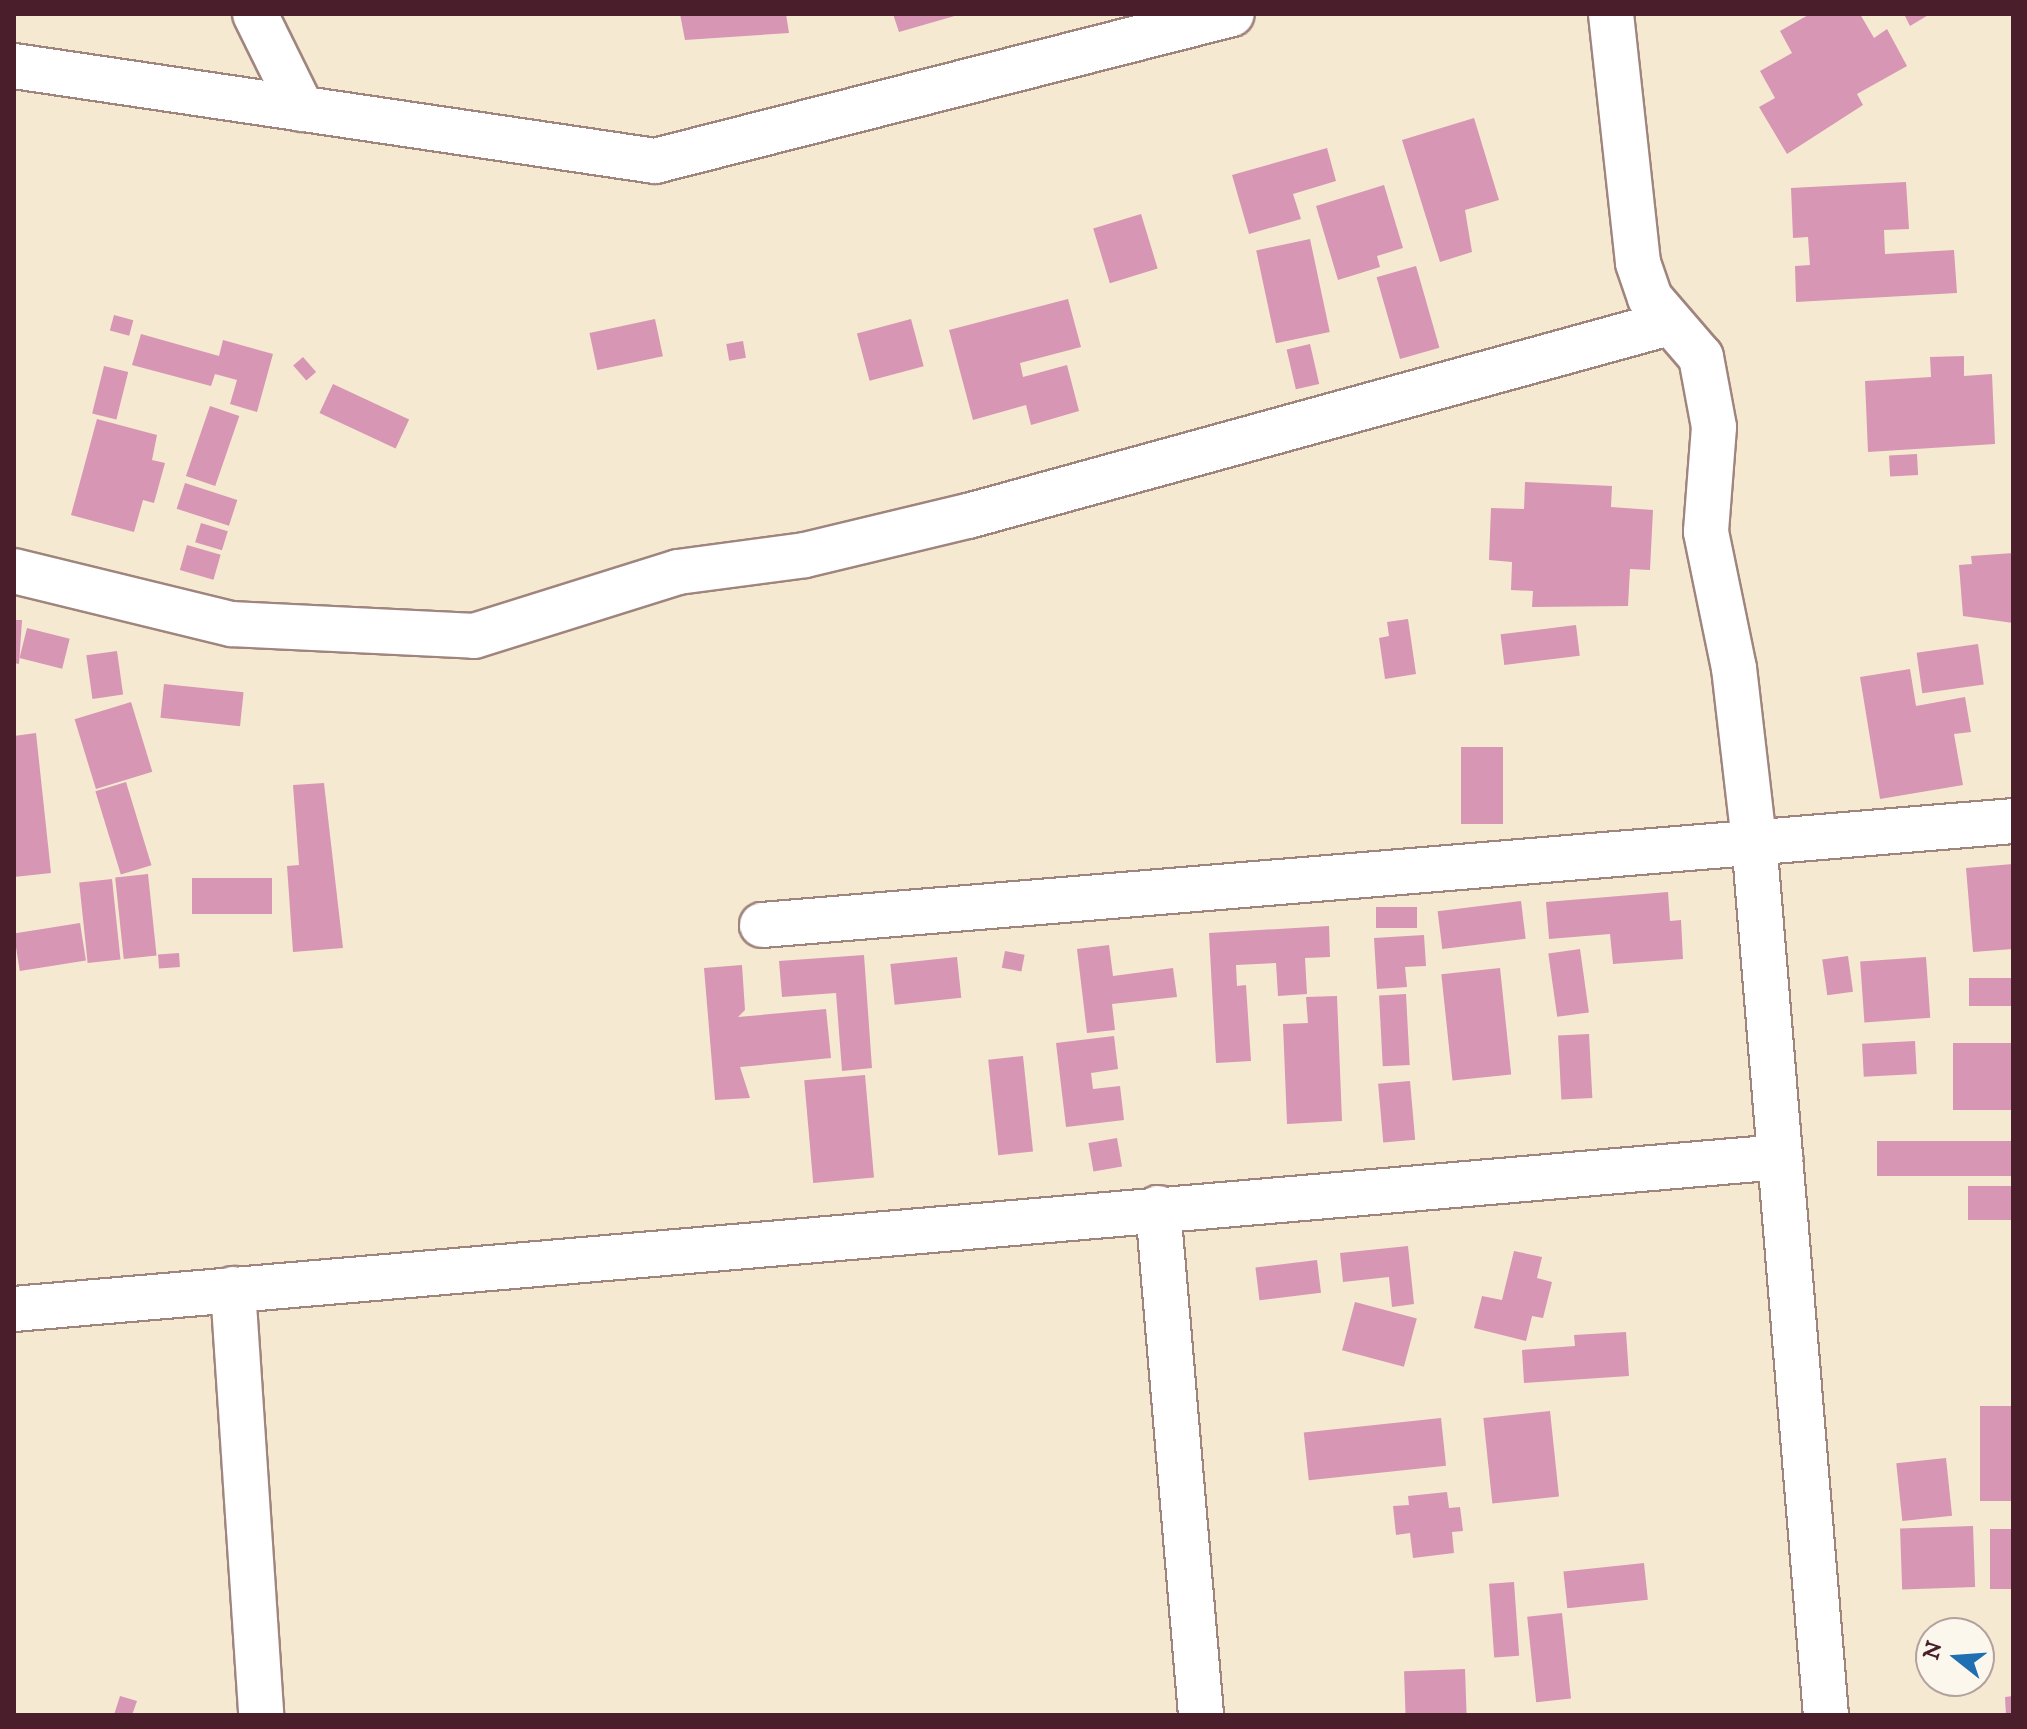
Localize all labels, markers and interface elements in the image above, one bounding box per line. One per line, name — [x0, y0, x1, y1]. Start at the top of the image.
north arrow — [1915, 1617, 1995, 1697]
text: N — [1918, 1638, 1949, 1663]

